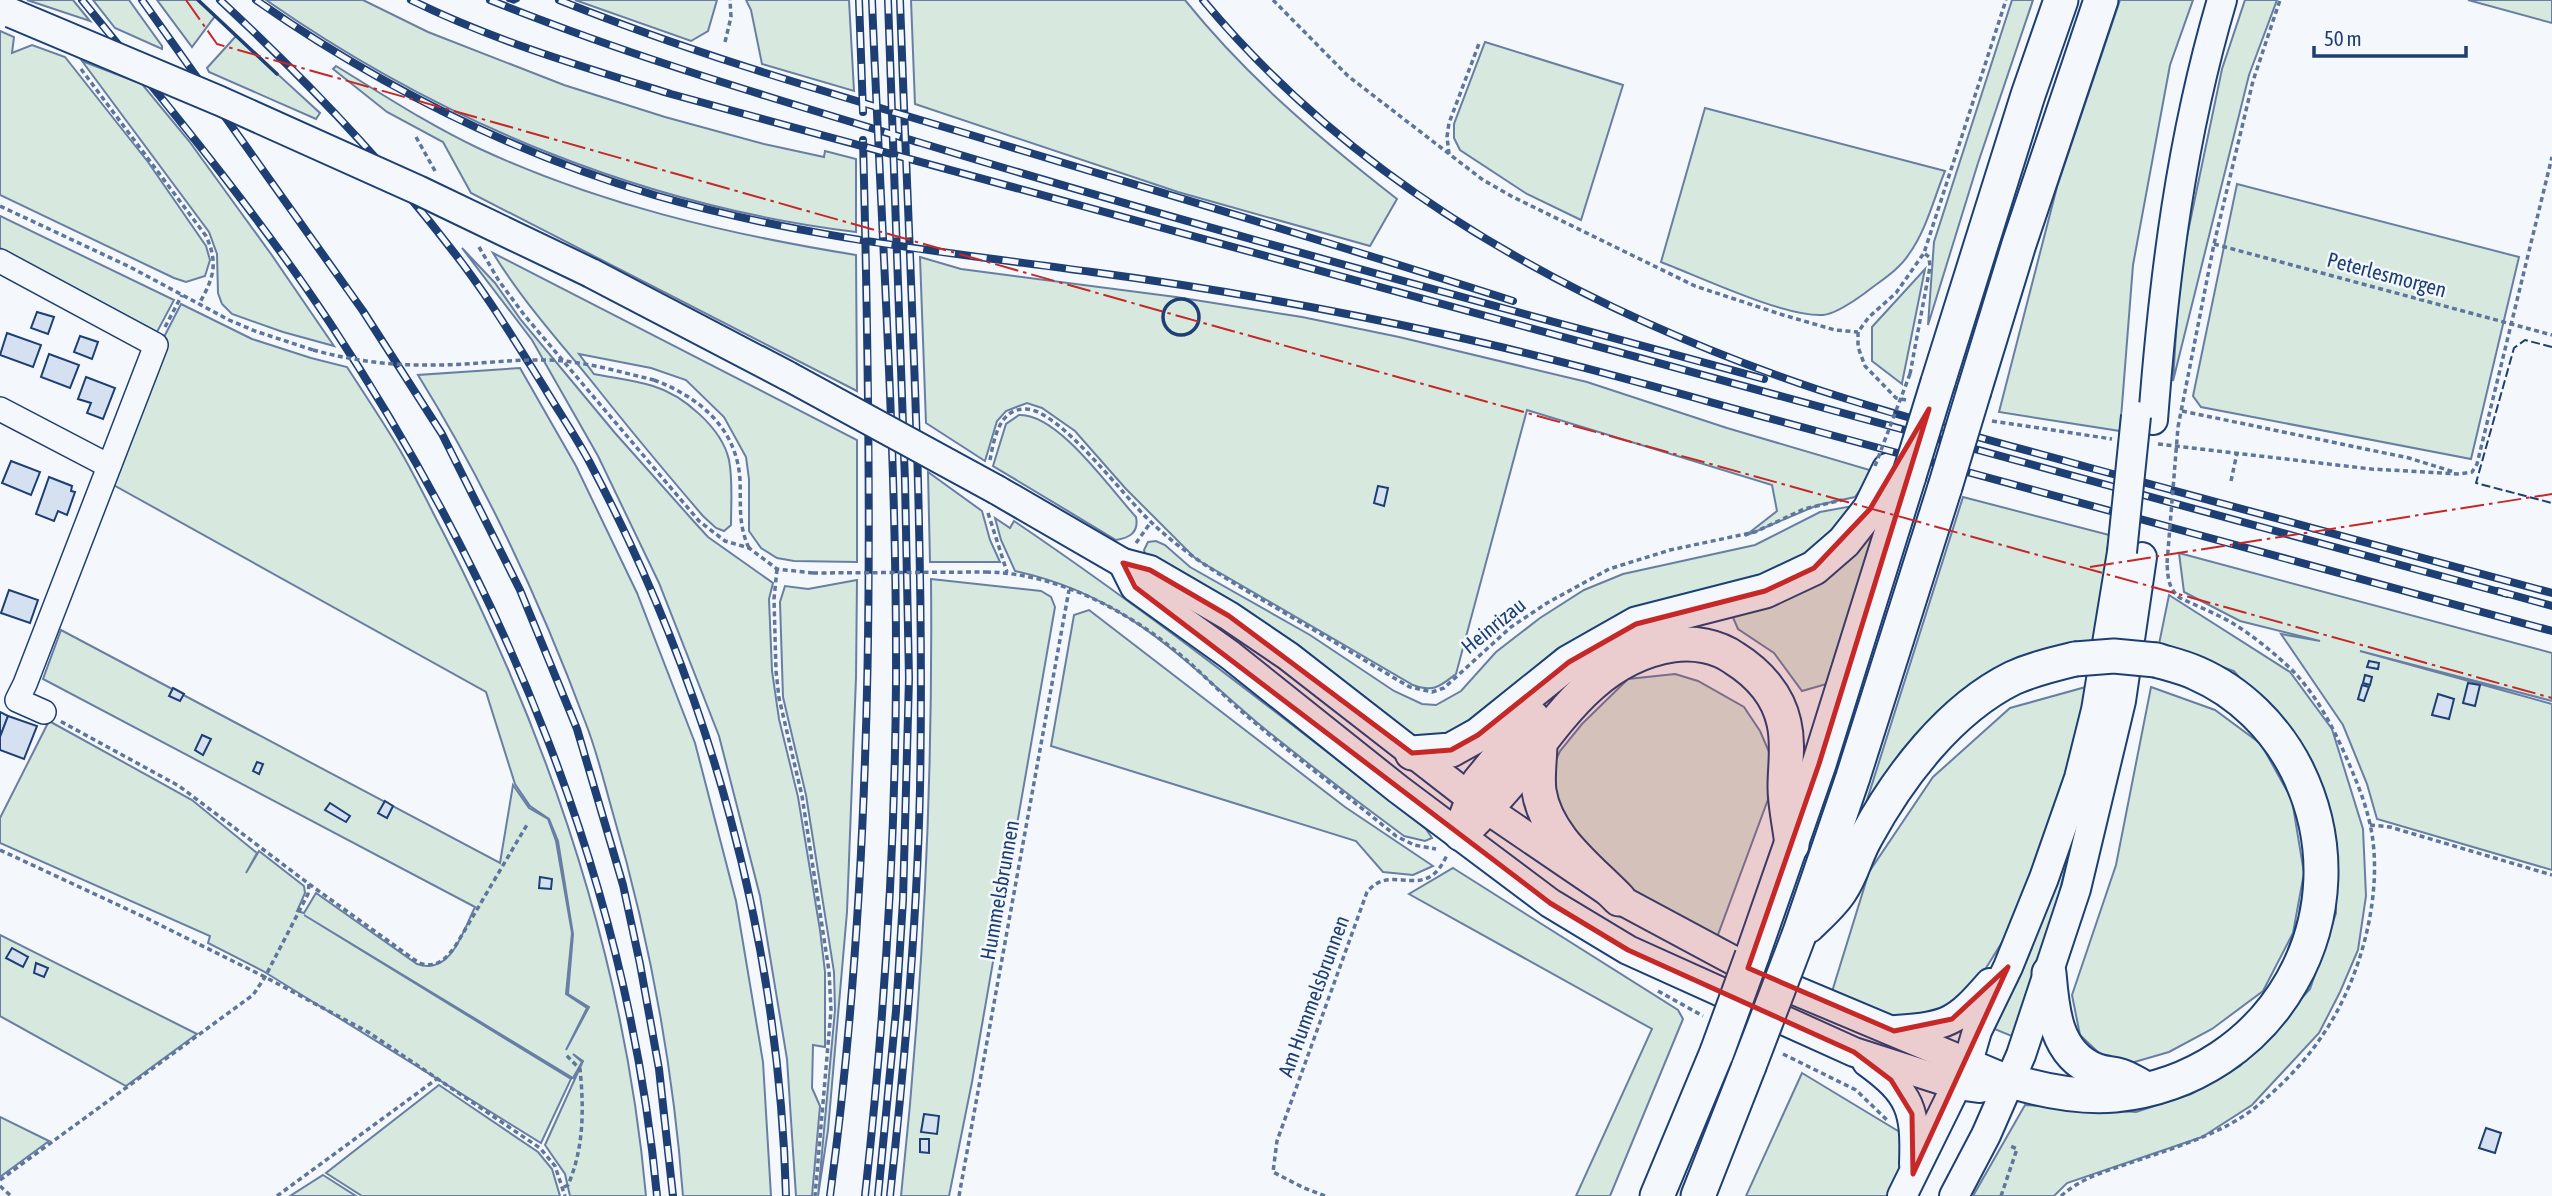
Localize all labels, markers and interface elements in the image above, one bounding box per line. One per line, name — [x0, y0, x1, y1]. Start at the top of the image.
scale bar — [2314, 14, 2466, 58]
text: 50 m — [2324, 26, 2362, 50]
street label: Peterlesmorgen — [2325, 247, 2449, 301]
street label: Heinrizau — [1456, 592, 1530, 658]
street label: Hummelsbrunnen — [975, 818, 1023, 962]
street label: Am Hummelsbrunnen — [1273, 912, 1353, 1080]

